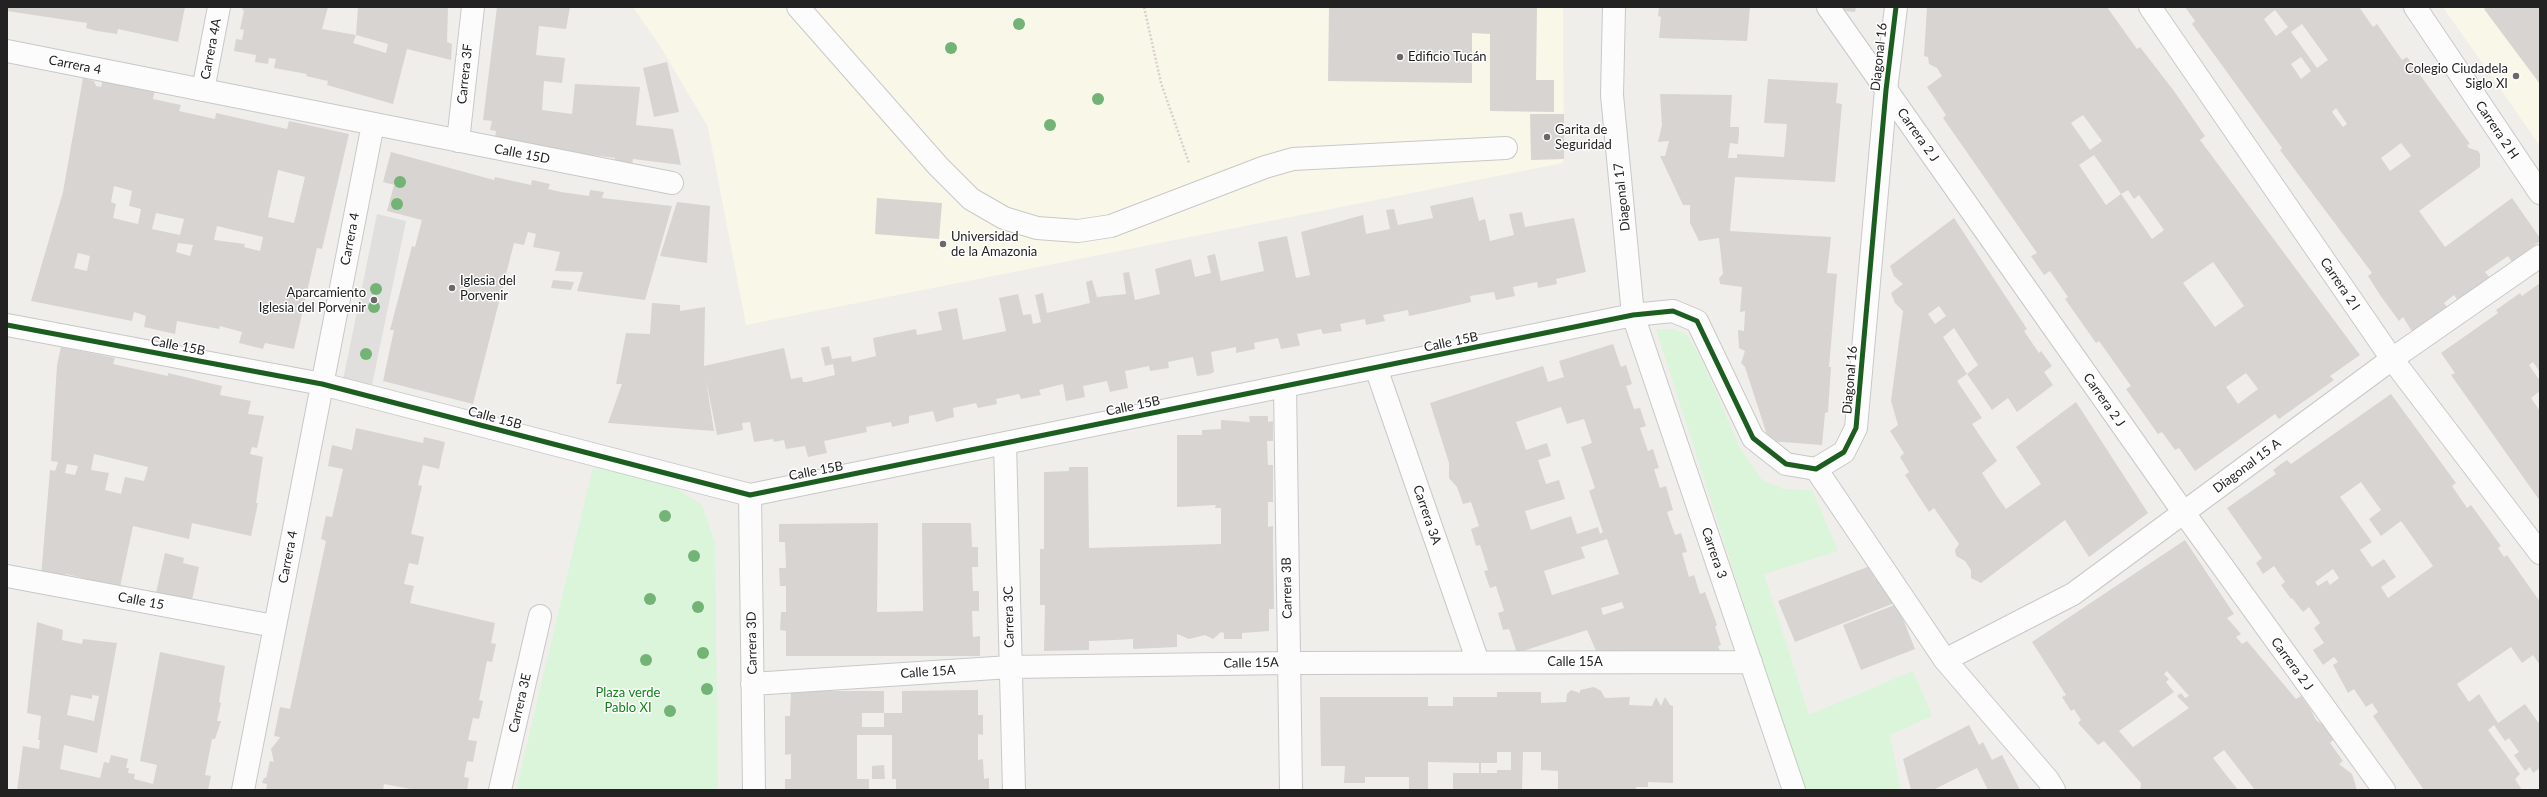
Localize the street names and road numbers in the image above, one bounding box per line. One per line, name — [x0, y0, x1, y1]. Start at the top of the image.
street label: Carrera 4A — [197, 17, 225, 81]
street label: Diagonal 16 — [1868, 22, 1890, 92]
street label: Carrera 3F — [454, 43, 476, 105]
street label: Carrera 4 — [47, 52, 103, 78]
street label: Carrera 2 H — [2472, 98, 2522, 162]
street label: Carrera 2 J — [1894, 105, 1942, 165]
street label: Calle 15D — [493, 141, 551, 167]
street label: Diagonal 17 — [1611, 162, 1633, 232]
street label: Carrera 4 — [337, 211, 363, 267]
street label: Carrera 2 I — [2317, 255, 2363, 313]
street label: Calle 15B — [1423, 329, 1479, 355]
street label: Calle 15B — [150, 333, 206, 359]
street label: Diagonal 16 — [1839, 345, 1861, 415]
street label: Carrera 2 J — [2080, 370, 2128, 430]
street label: Calle 15B — [1105, 393, 1161, 419]
street label: Calle 15B — [466, 403, 524, 433]
street label: Diagonal 15 A — [2210, 435, 2284, 497]
street label: Calle 15B — [788, 458, 844, 484]
street label: Carrera 3A — [1410, 483, 1444, 547]
street label: Carrera 3 — [1698, 525, 1730, 581]
street label: Carrera 4 — [275, 529, 301, 585]
street label: Carrera 3B — [1279, 557, 1295, 619]
street label: Carrera 3C — [1001, 586, 1017, 648]
street label: Calle 15 — [117, 589, 165, 613]
street label: Carrera 3D — [744, 611, 760, 675]
street label: Carrera 2 J — [2267, 634, 2317, 694]
street label: Calle 15A — [1547, 654, 1603, 670]
street label: Calle 15A — [1223, 655, 1279, 671]
street label: Calle 15A — [900, 662, 956, 682]
street label: Carrera 3E — [506, 672, 534, 734]

